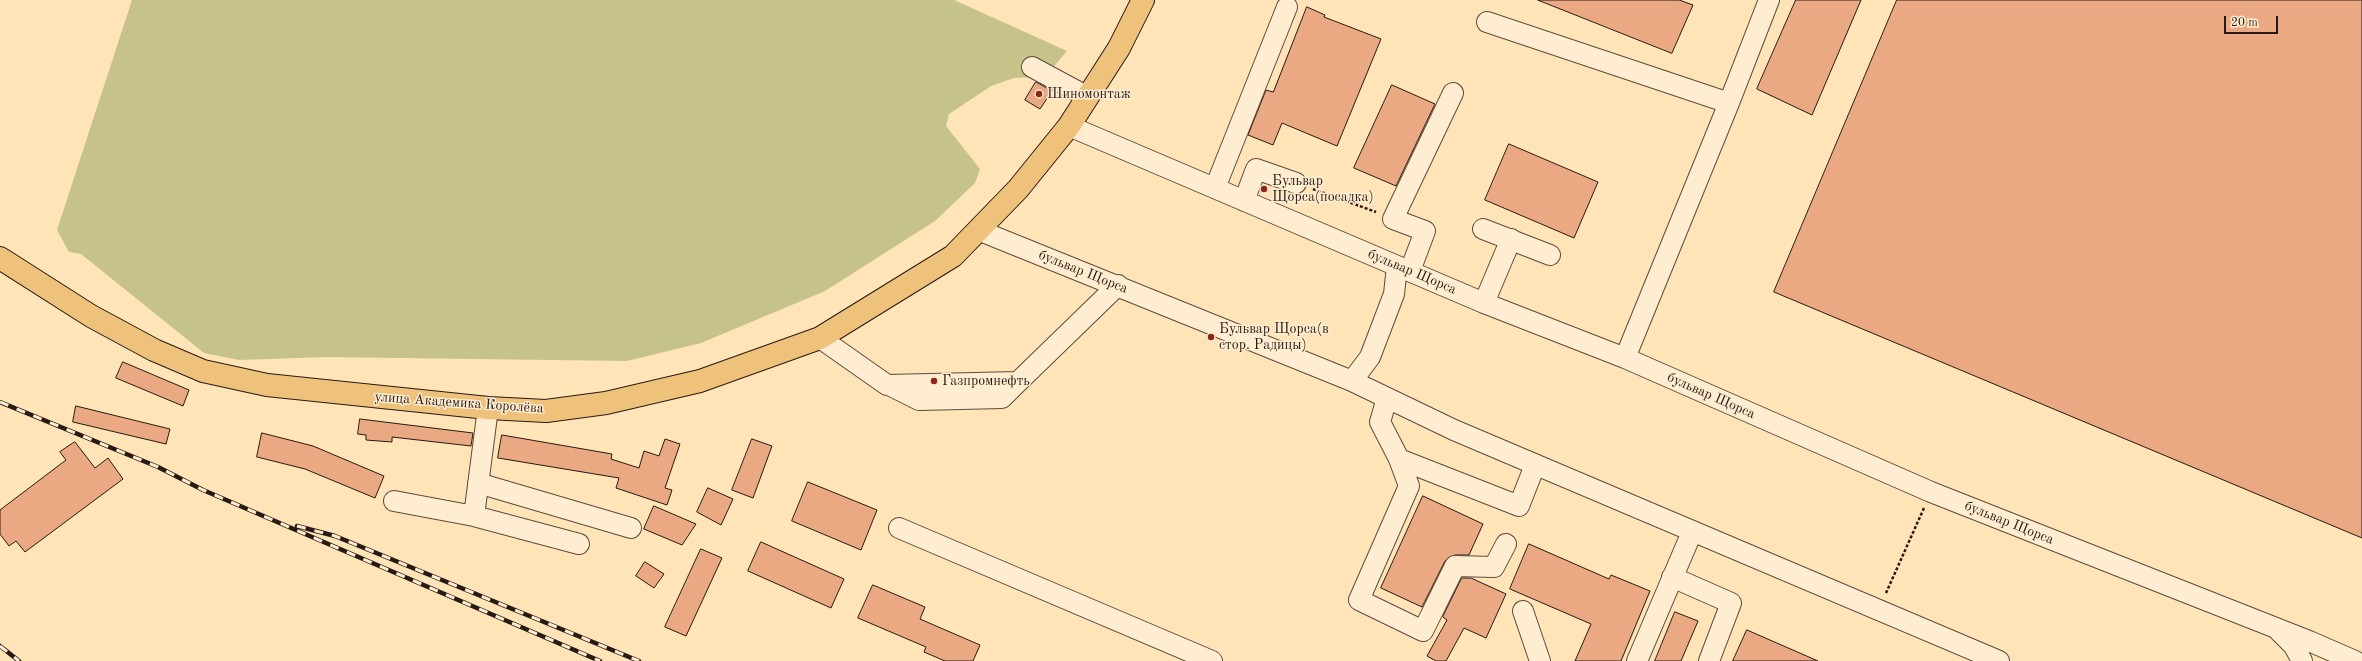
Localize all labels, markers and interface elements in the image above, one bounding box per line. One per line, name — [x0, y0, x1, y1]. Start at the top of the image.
scale bar — [2226, 8, 2280, 34]
text: 20 m — [2231, 17, 2258, 29]
place label: Шиномонтаж — [1047, 86, 1131, 102]
marker: Шиномонтаж — [1034, 89, 1044, 99]
place label: Бульвар Щорса(посадка) — [1272, 173, 1374, 206]
marker: Бульвар Щорса(посадка) — [1259, 184, 1269, 194]
street label: бульвар Щорса — [1036, 246, 1130, 298]
street label: бульвар Щорса — [1365, 246, 1459, 298]
place label: Бульвар Щорса(в стор. Радицы) — [1219, 321, 1329, 354]
marker: Бульвар Щорса(в стор. Радицы) — [1206, 332, 1216, 342]
street label: бульвар Щорса — [1664, 369, 1758, 423]
place label: Газпромнефть — [942, 373, 1030, 389]
marker: Газпромнефть — [929, 376, 939, 386]
street label: улица Академика Королёва — [374, 389, 544, 417]
street label: бульвар Щорса — [1962, 497, 2056, 549]

